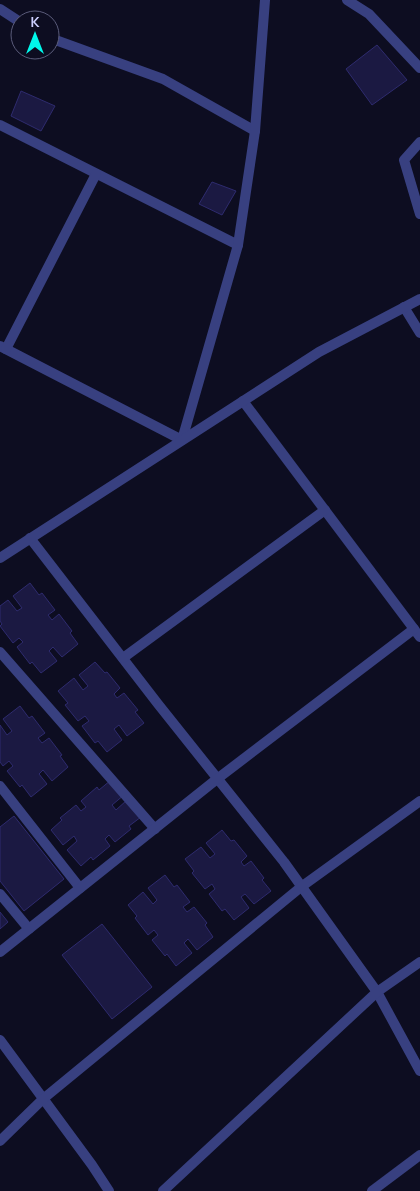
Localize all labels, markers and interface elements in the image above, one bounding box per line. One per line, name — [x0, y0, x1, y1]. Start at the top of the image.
north arrow — [10, 10, 60, 60]
text: K — [30, 12, 40, 31]

